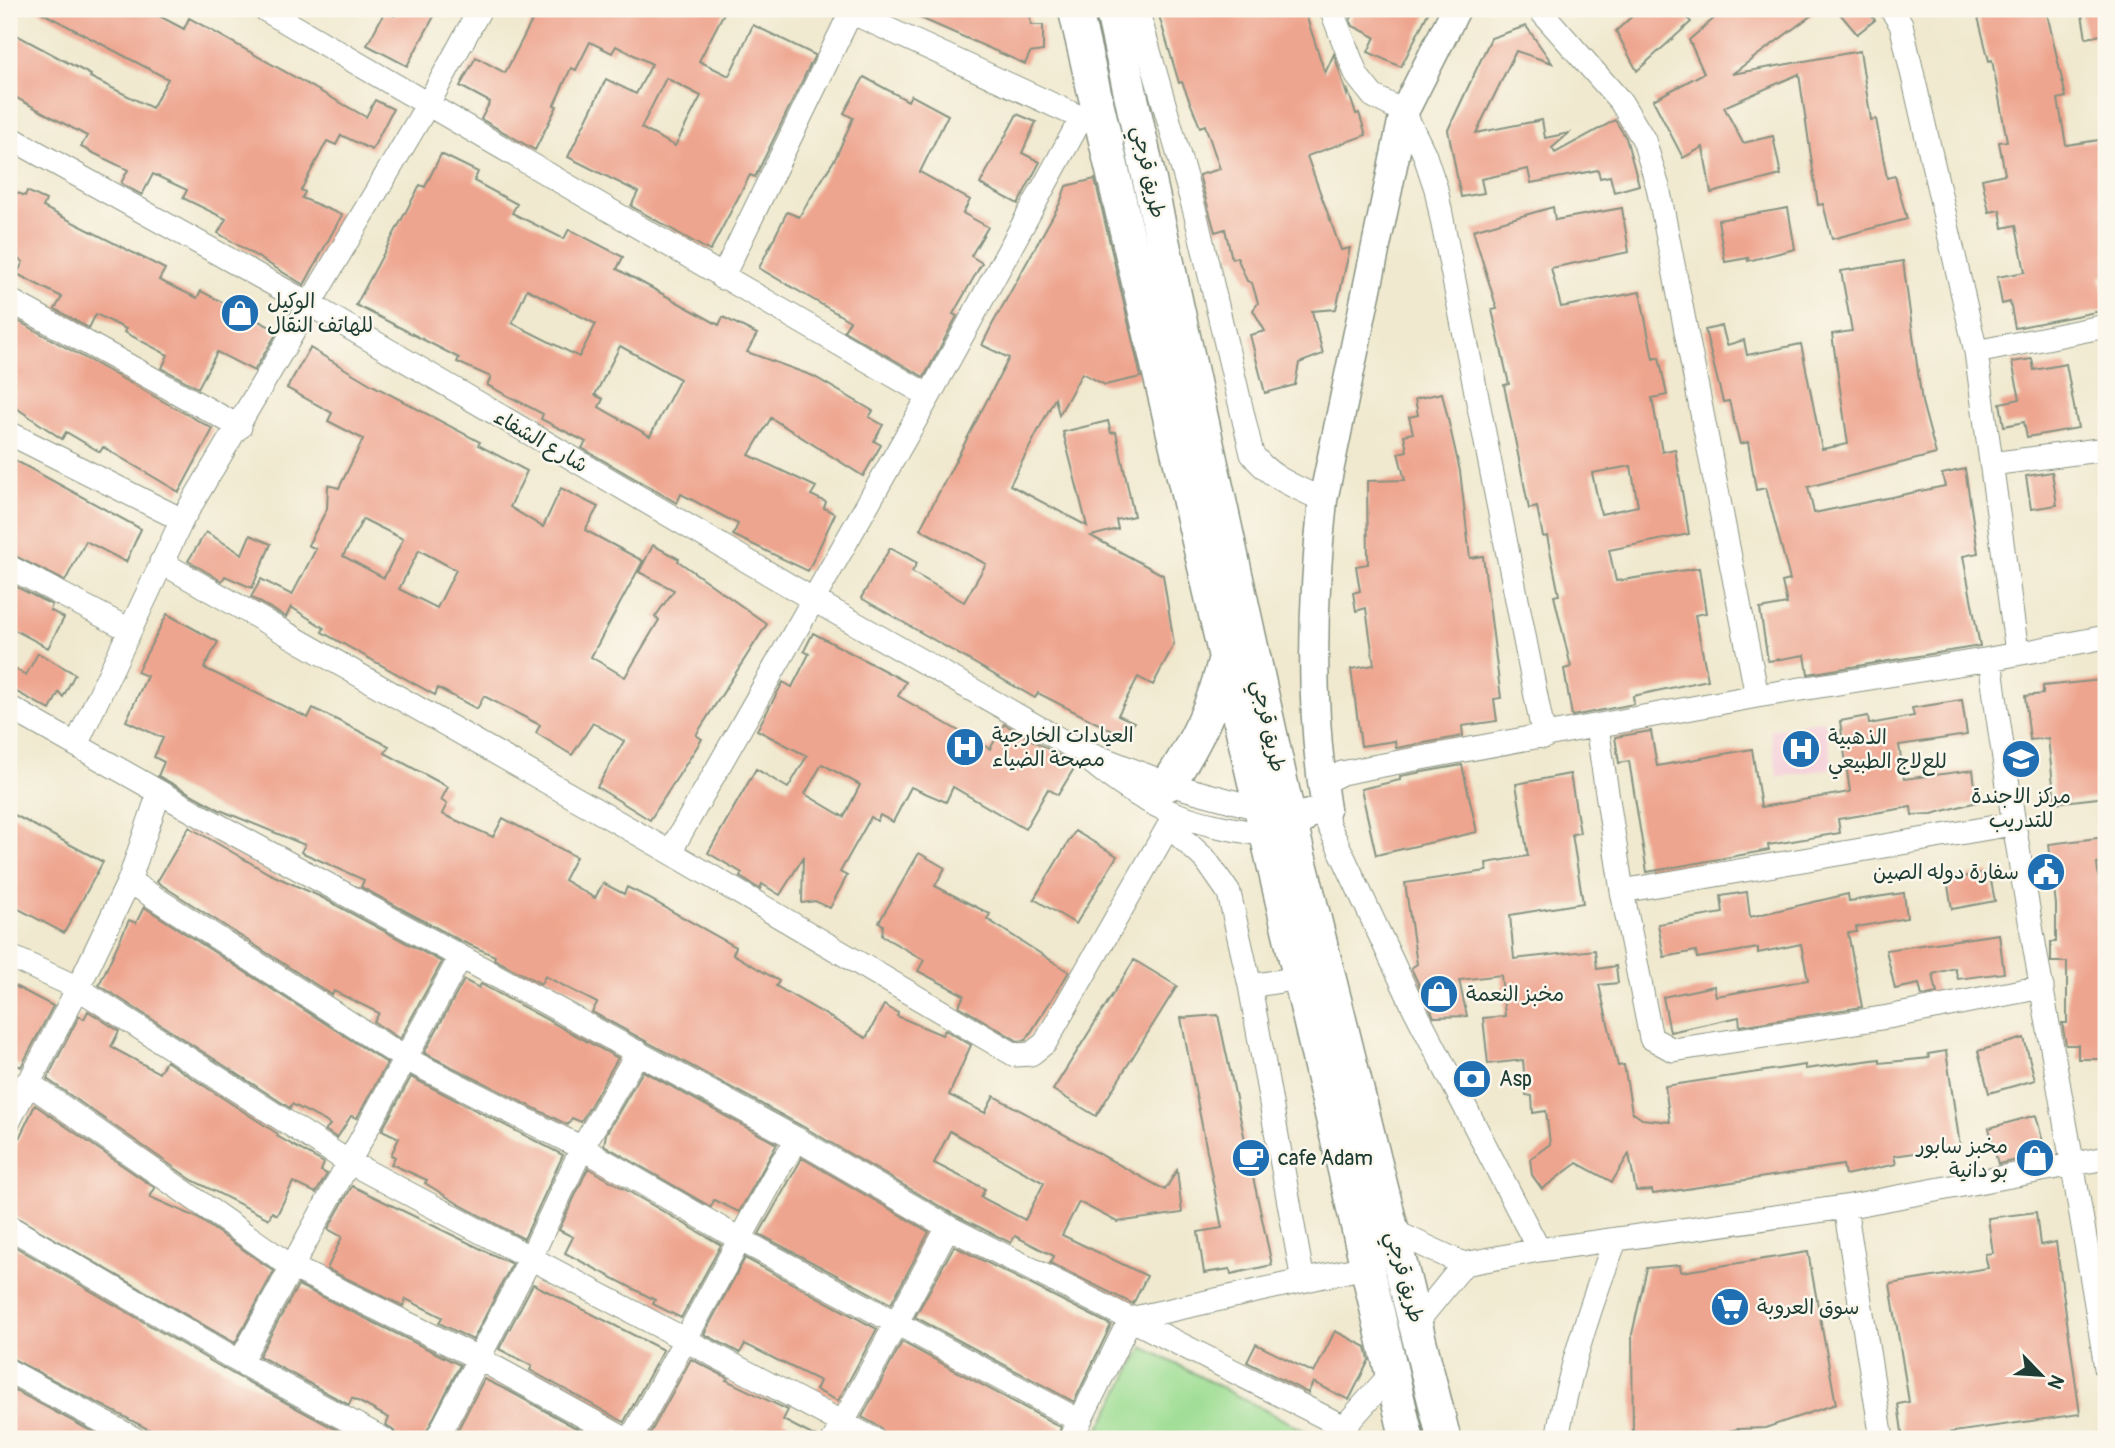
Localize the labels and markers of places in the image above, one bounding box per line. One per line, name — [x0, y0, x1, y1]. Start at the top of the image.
place label: الوكيل للهاتف النقال — [267, 288, 373, 339]
shop icon: الوكيل للهاتف النقال — [219, 292, 261, 334]
place label: العيادات الخارجية مصحة الضياء — [992, 722, 1134, 773]
place label: الذهبية للعﻻج الطبيعي — [1828, 724, 1947, 780]
hospital icon: العيادات الخارجية مصحة الضياء — [944, 726, 986, 768]
hospital icon: الذهبية للعﻻج الطبيعي — [1780, 728, 1822, 770]
school or university icon: مركز الاجندة للتدريب — [2000, 738, 2042, 780]
place label: مركز الاجندة للتدريب — [1971, 783, 2071, 834]
public building icon: سفارة دوله الصين — [2025, 851, 2067, 893]
place label: سفارة دوله الصين — [1873, 859, 2019, 886]
shop icon: مخبز النعمة — [1418, 973, 1460, 1015]
place label: مخبز النعمة — [1466, 981, 1564, 1008]
bank icon: Asp — [1451, 1058, 1493, 1100]
place label: Asp — [1499, 1066, 1532, 1093]
place label: مخبز سابور بو دانية — [1915, 1133, 2008, 1184]
cafe icon: cafe Adam — [1230, 1137, 1272, 1179]
shop icon: مخبز سابور بو دانية — [2014, 1137, 2056, 1179]
place label: cafe Adam — [1278, 1145, 1373, 1172]
supermarket icon: سوق العروبة — [1709, 1286, 1751, 1328]
place label: سوق العروبة — [1757, 1294, 1860, 1321]

